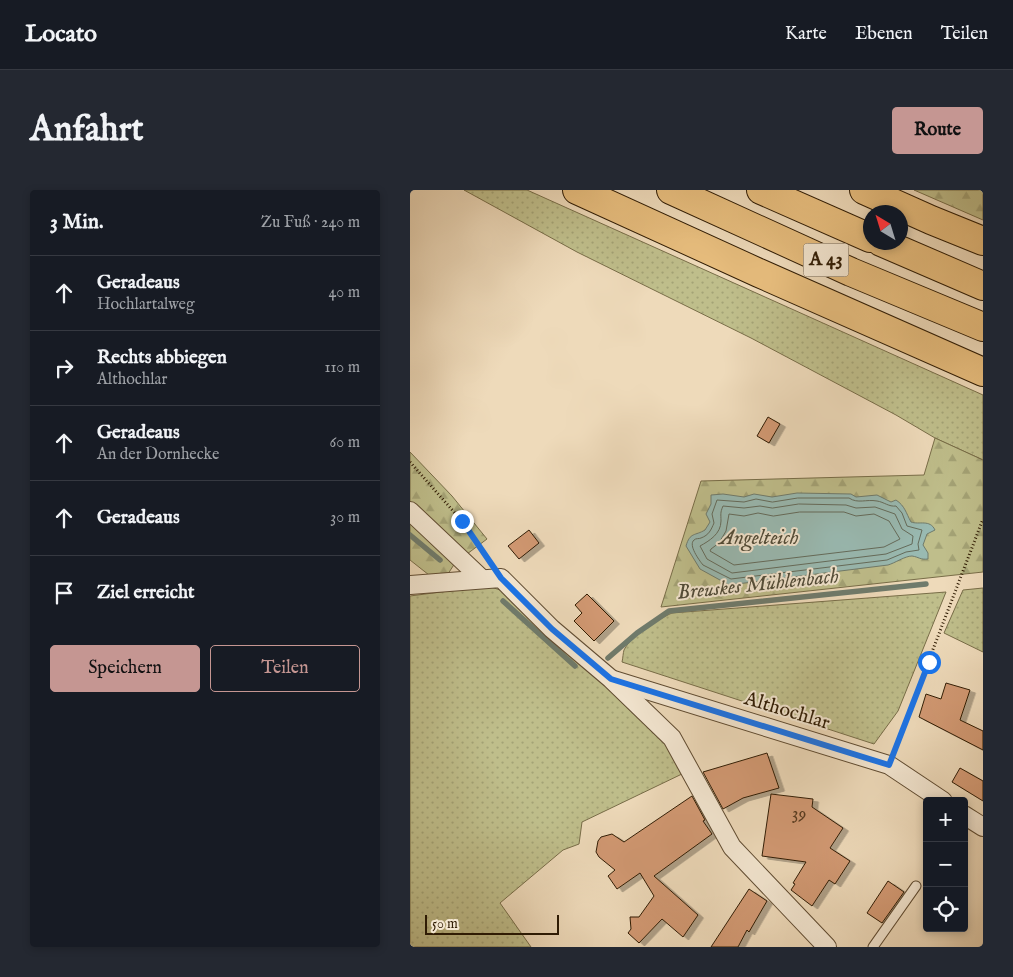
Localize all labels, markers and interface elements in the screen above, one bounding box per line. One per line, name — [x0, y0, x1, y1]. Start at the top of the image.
text: Locato — [25, 19, 97, 50]
text: Karte — [785, 23, 827, 46]
text: Ebenen — [855, 23, 913, 46]
text: Teilen — [941, 23, 988, 46]
button: Route — [892, 107, 983, 154]
text: Anfahrt — [30, 108, 144, 153]
north arrow — [863, 205, 908, 250]
text: 3 Min. — [50, 209, 103, 236]
text: Zu Fuß · 240 m — [261, 213, 360, 233]
road number: A 43 — [804, 244, 848, 276]
text: Geradeaus — [97, 271, 180, 295]
icon: ahead — [50, 279, 78, 307]
text: 40 m — [328, 283, 360, 303]
text: Hochlartalweg — [97, 295, 195, 315]
text: Rechts abbiegen — [97, 346, 227, 370]
icon: right — [50, 354, 78, 382]
text: 110 m — [324, 358, 360, 378]
text: Althochlar — [97, 370, 167, 390]
text: Geradeaus — [97, 421, 180, 445]
icon: ahead — [50, 429, 78, 457]
text: 60 m — [330, 433, 360, 453]
text: An der Dornhecke — [97, 445, 219, 465]
icon: ahead — [50, 504, 78, 532]
text: Geradeaus — [97, 506, 180, 530]
text: 30 m — [330, 508, 360, 528]
route end — [451, 510, 474, 533]
water label: Angelteich — [717, 525, 799, 552]
water label: Breuskes Mühlenbach — [676, 563, 840, 607]
icon: arrive — [50, 579, 78, 607]
text: Ziel erreicht — [97, 581, 195, 605]
button: Speichern — [50, 645, 200, 692]
button: Teilen — [210, 645, 360, 692]
route start — [918, 651, 941, 674]
street label: Althochlar — [740, 686, 833, 736]
map controls — [923, 797, 968, 932]
button: + — [923, 797, 968, 842]
house number: 39 — [792, 803, 806, 826]
button: − — [923, 842, 968, 887]
button: locate — [923, 887, 968, 932]
scale bar — [425, 912, 559, 935]
text: 50 m — [432, 915, 458, 933]

